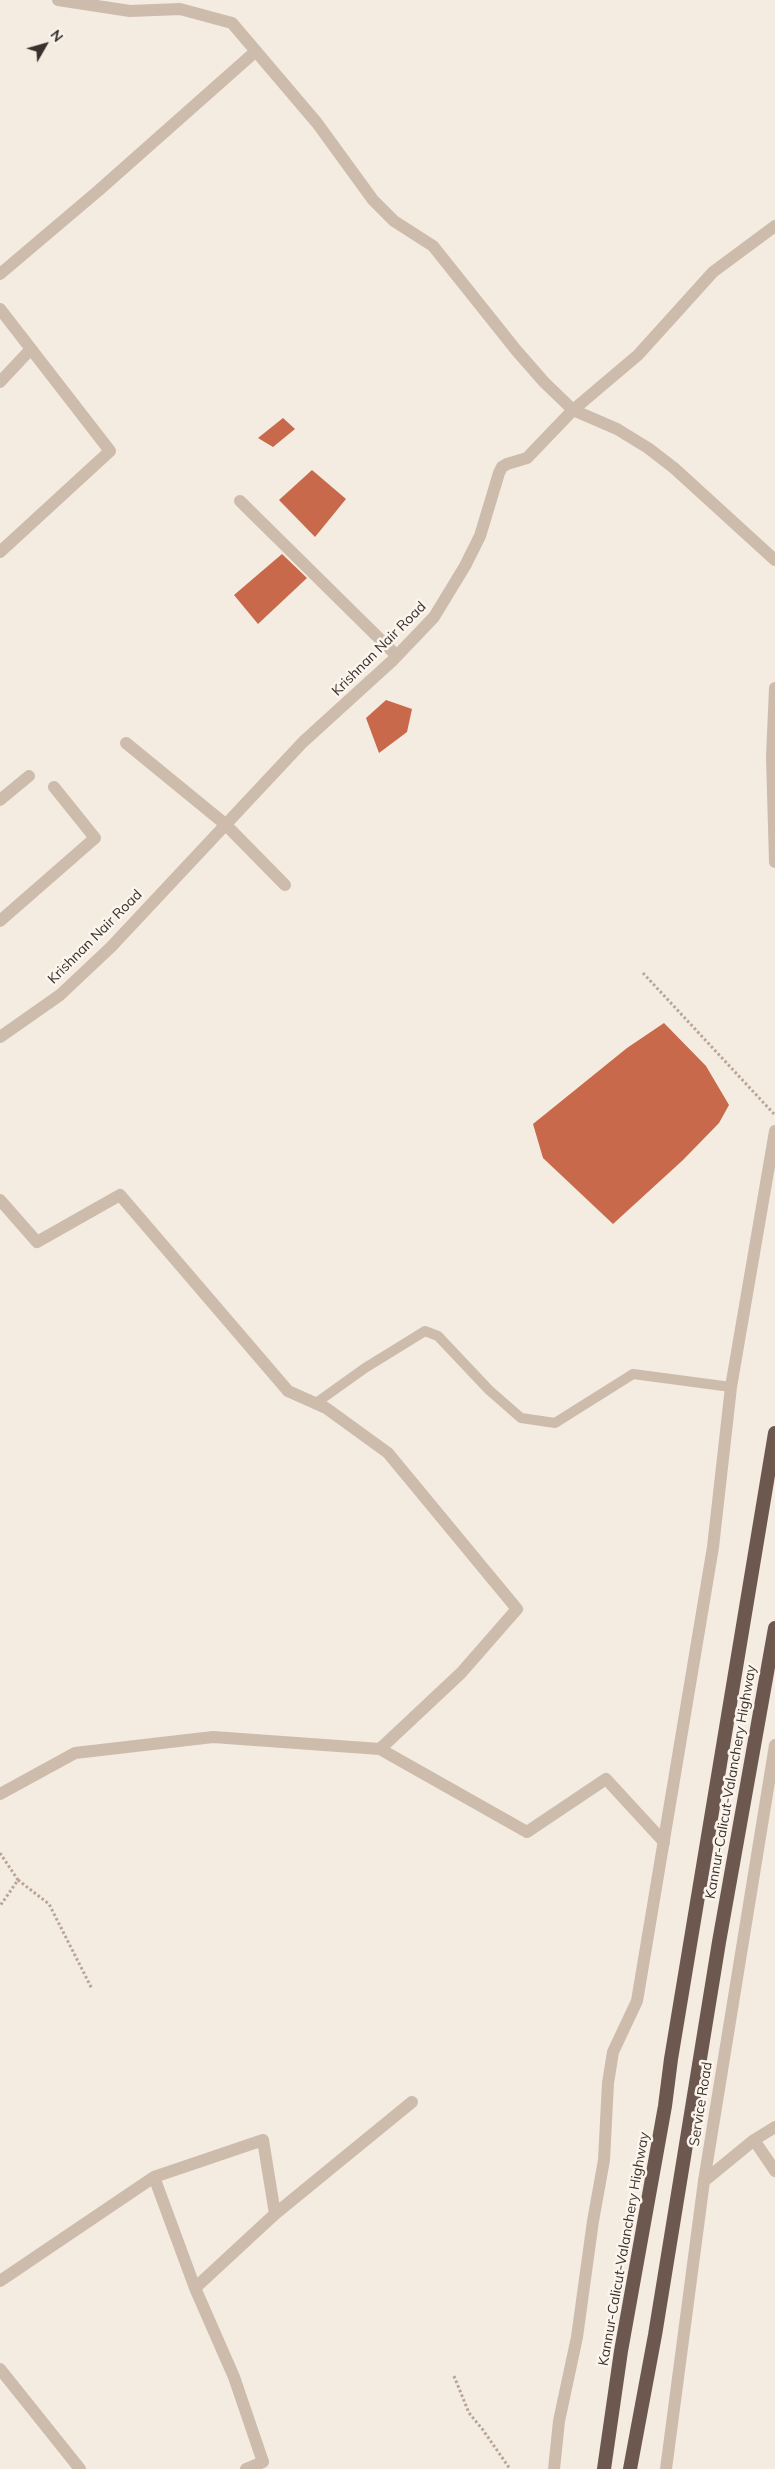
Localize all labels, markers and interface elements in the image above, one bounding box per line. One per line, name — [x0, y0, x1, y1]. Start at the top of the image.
north arrow — [20, 20, 70, 70]
text: N — [46, 26, 67, 45]
street label: Krishnan Nair Road — [328, 598, 430, 700]
street label: Krishnan Nair Road — [44, 886, 146, 988]
street label: Kannur-Calicut-Valanchery Highway — [702, 1664, 760, 1900]
street label: Service Road — [686, 2061, 716, 2147]
street label: Kannur-Calicut-Valanchery Highway — [595, 2131, 653, 2367]

